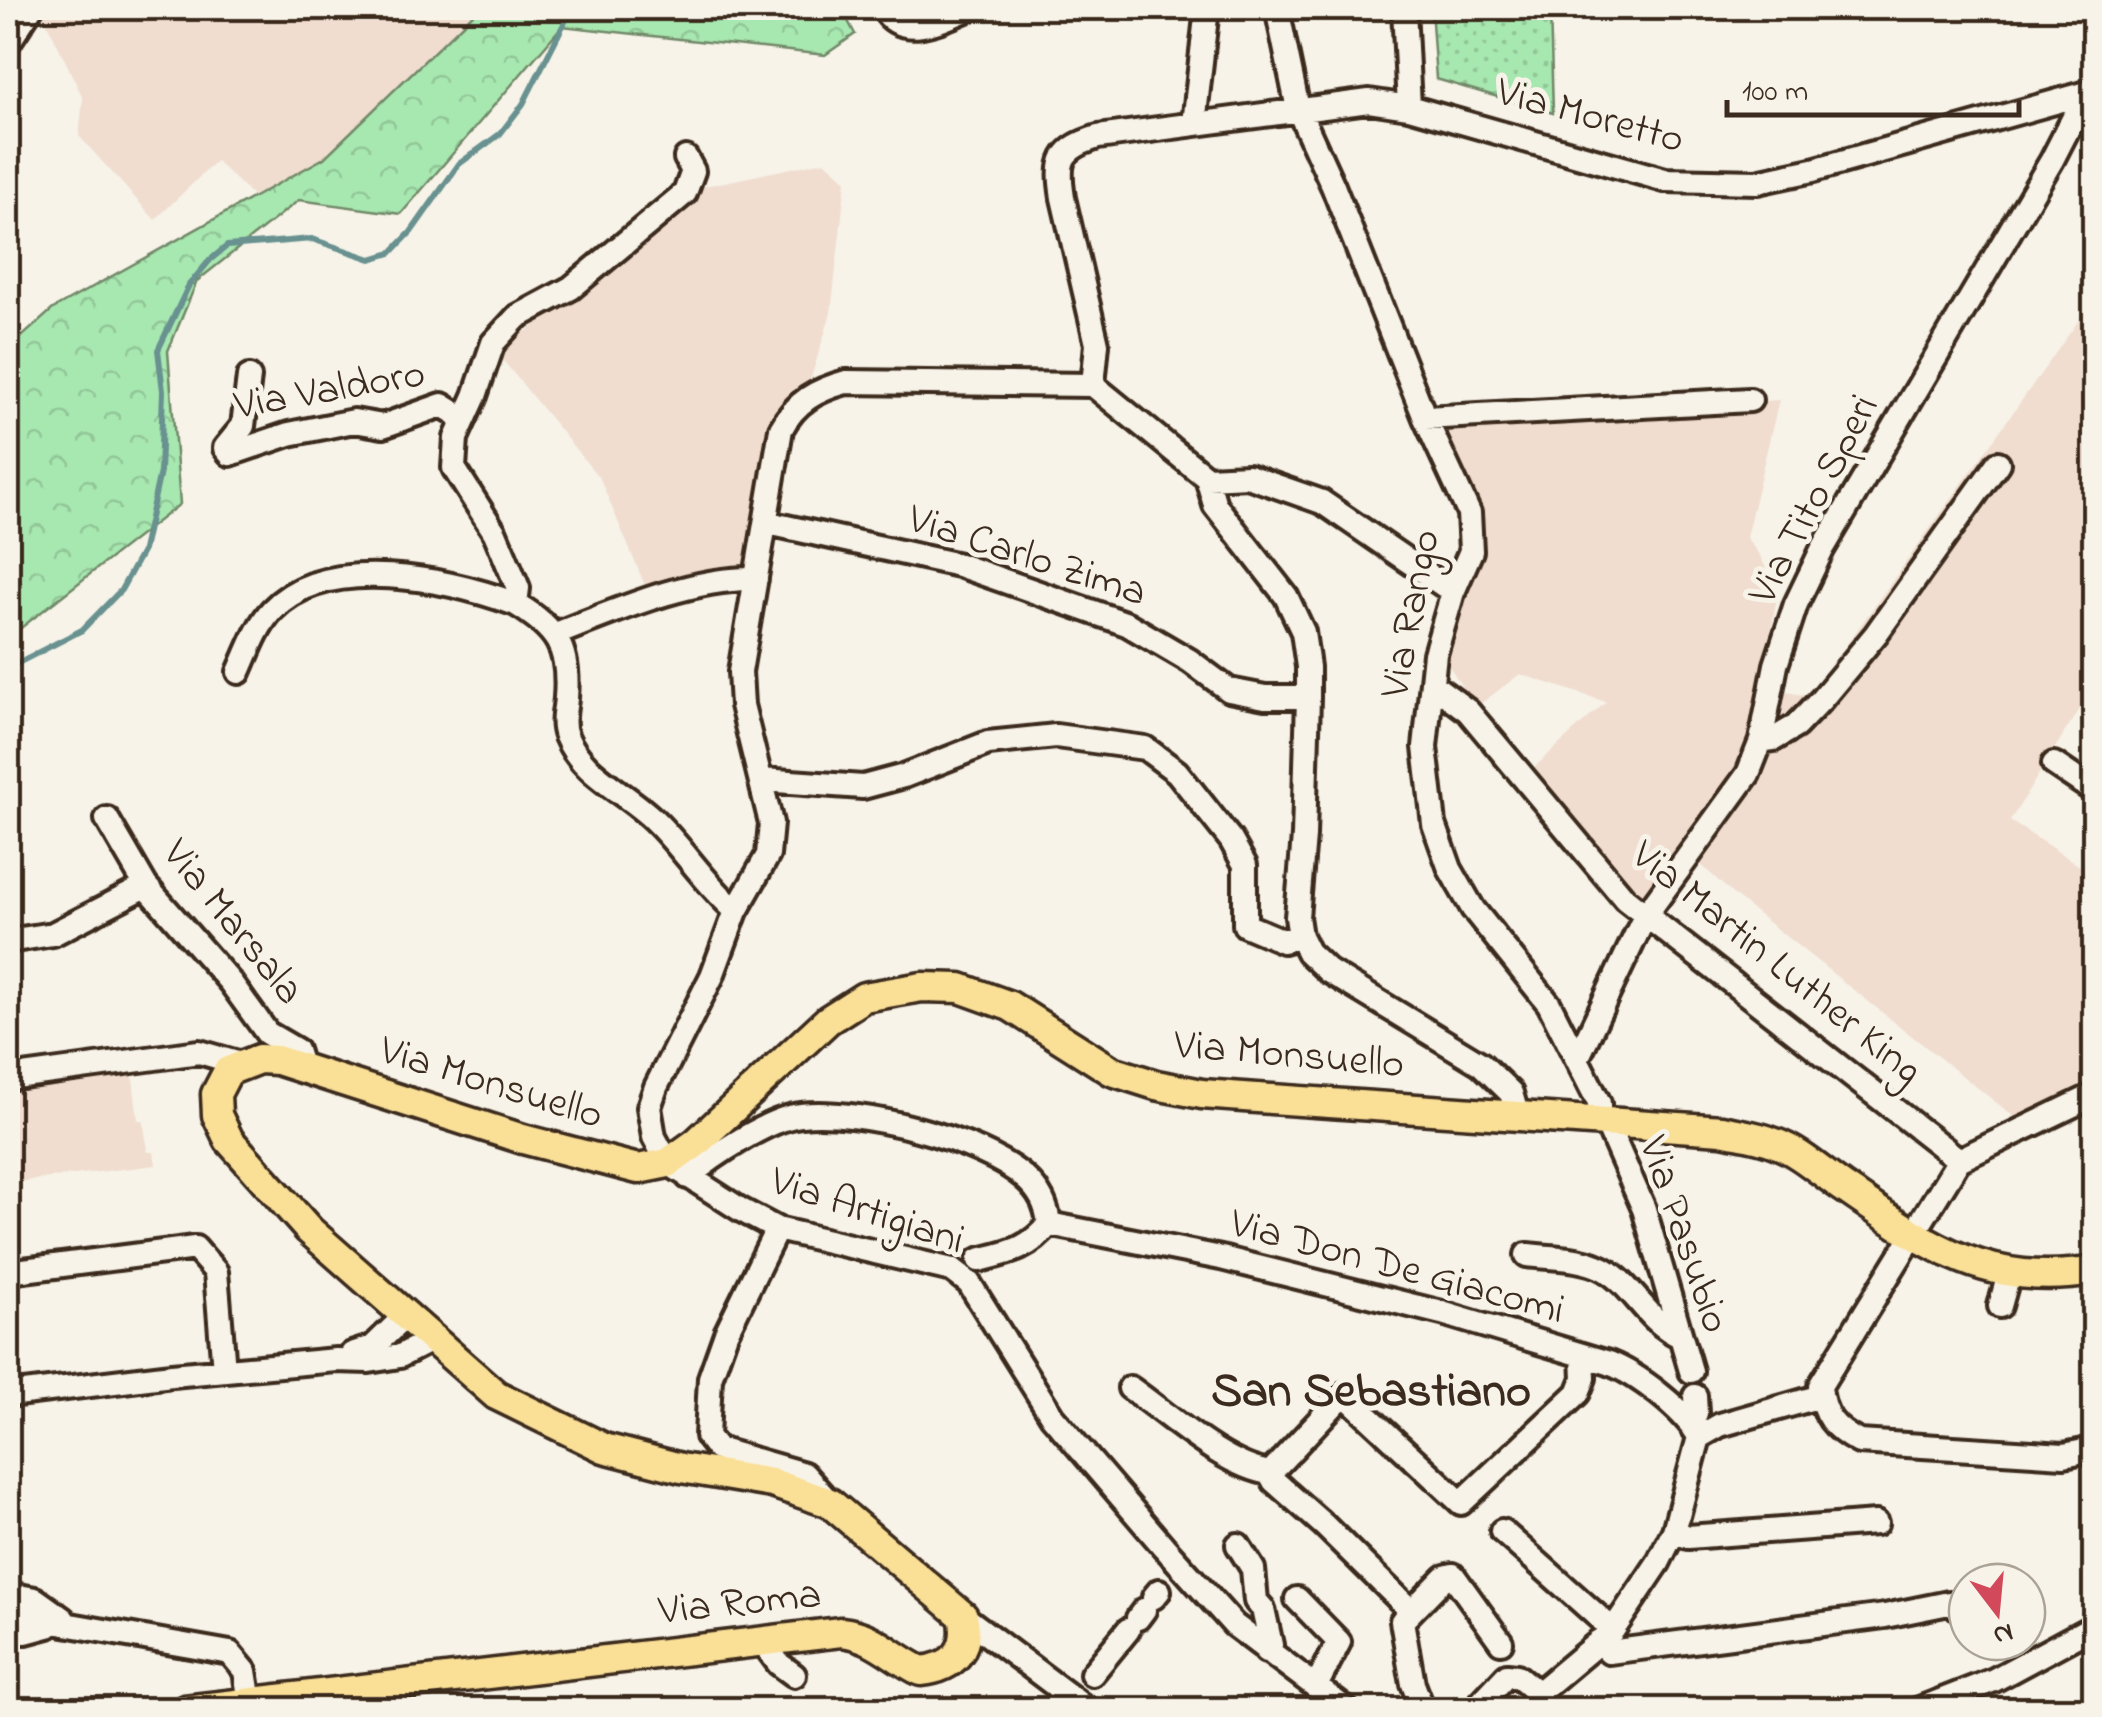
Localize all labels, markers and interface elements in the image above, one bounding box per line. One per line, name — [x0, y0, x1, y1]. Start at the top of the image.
scale bar — [1727, 55, 2020, 117]
street label: Via Moretto — [1488, 62, 1691, 171]
text: 100 m — [1742, 71, 1808, 115]
street label: Via Valdoro — [229, 344, 430, 438]
street label: Via Tito Speri — [1734, 384, 1896, 617]
street label: Via Carlo Zima — [899, 489, 1154, 624]
street label: Via Rango — [1366, 525, 1458, 704]
street label: Via Marsala — [145, 826, 318, 1019]
street label: Via Martin Luther King — [1616, 826, 1935, 1101]
street label: Via Monsuello — [1170, 1015, 1407, 1096]
street label: Via Monsuello — [371, 1021, 610, 1147]
street label: Via Pasubio — [1621, 1128, 1745, 1341]
street label: Via Artigiani — [761, 1152, 972, 1272]
street label: Via Don De Giacomi — [1222, 1194, 1571, 1342]
district label: San Sebastiano — [1211, 1358, 1531, 1428]
north arrow — [1947, 1562, 2047, 1662]
street label: Via Roma — [655, 1565, 824, 1643]
text: N — [1988, 1610, 2018, 1655]

